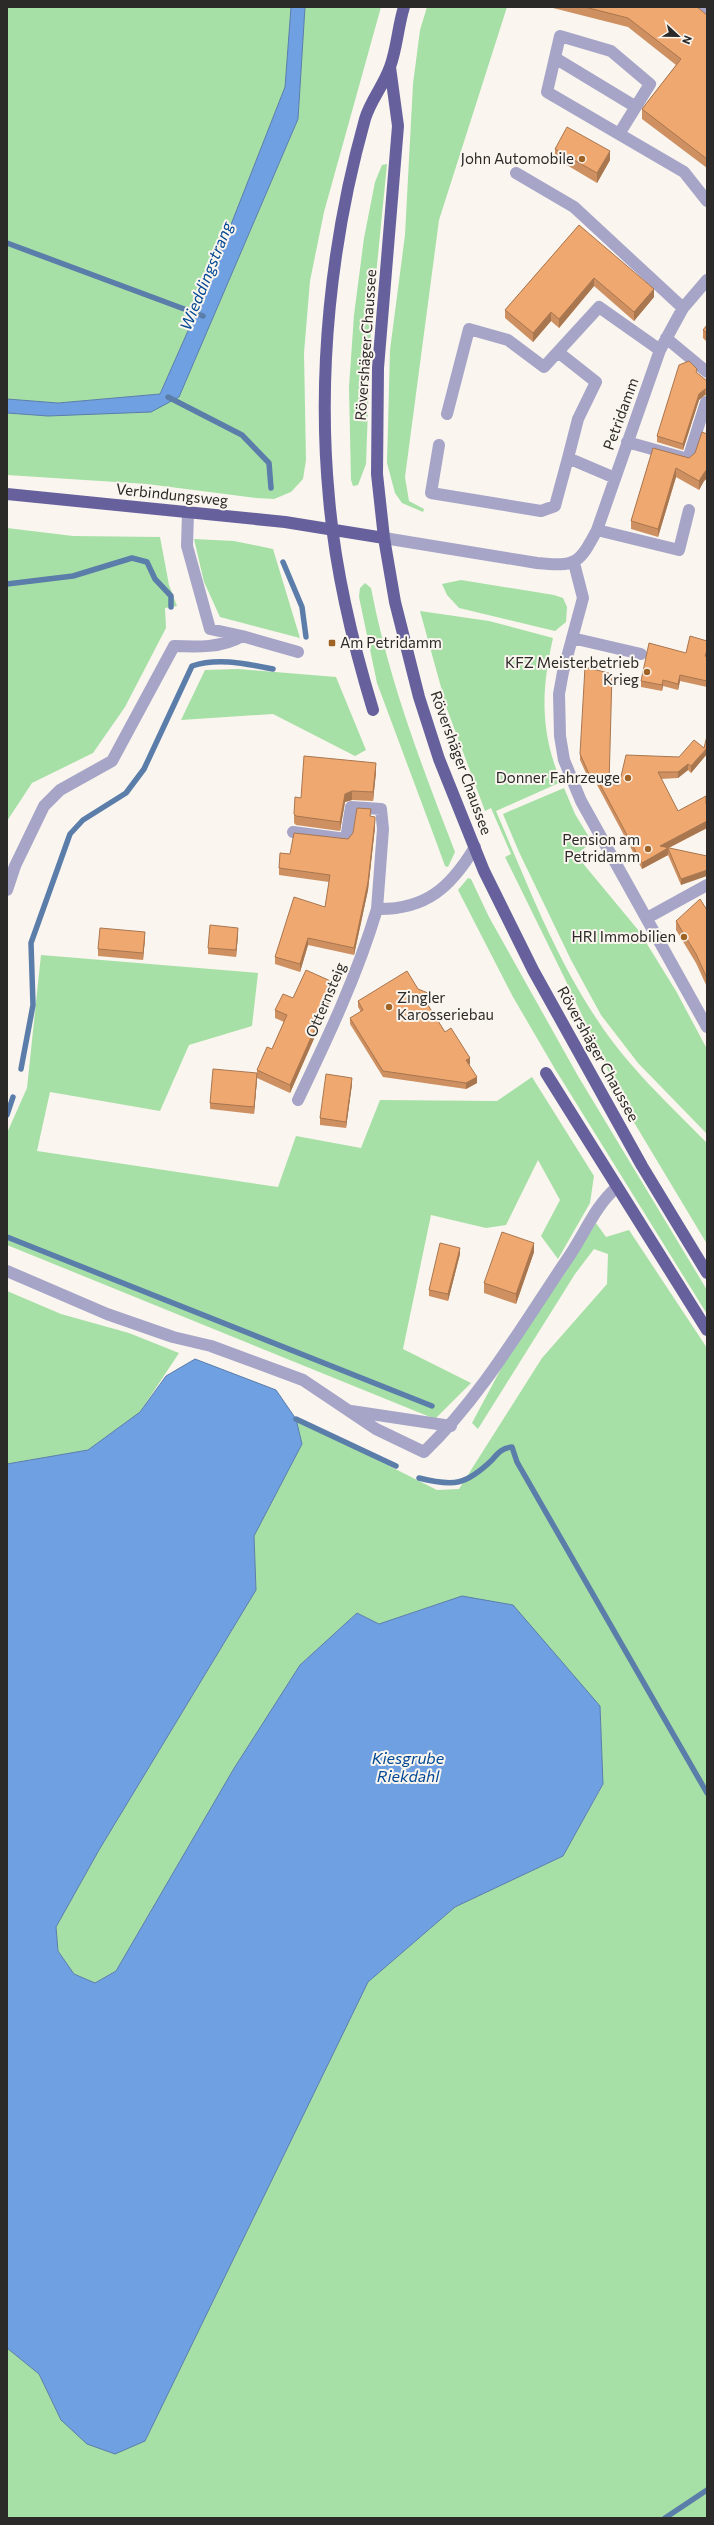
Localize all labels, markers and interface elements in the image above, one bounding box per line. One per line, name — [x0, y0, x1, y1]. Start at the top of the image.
north arrow — [658, 16, 698, 56]
text: N — [680, 34, 695, 46]
place label: John Automobile — [461, 149, 574, 167]
marker: John Automobile — [577, 154, 587, 164]
water label: Wieddingstrang — [175, 217, 236, 333]
street label: Rövershäger Chaussee — [351, 268, 379, 421]
street label: Petridamm — [599, 375, 641, 452]
street label: Verbindungsweg — [115, 479, 229, 509]
place label: Am Petridamm — [340, 633, 442, 651]
marker: Am Petridamm — [327, 638, 337, 648]
place label: KFZ Meisterbetrieb Krieg — [505, 653, 639, 688]
marker: KFZ Meisterbetrieb Krieg — [642, 667, 652, 677]
street label: Rövershäger Chaussee — [428, 688, 496, 837]
place label: Donner Fahrzeuge — [496, 768, 620, 786]
marker: Donner Fahrzeuge — [623, 773, 633, 783]
place label: Pension am Petridamm — [562, 830, 640, 865]
marker: Pension am Petridamm — [643, 844, 653, 854]
place label: HRI Immobilien — [571, 927, 676, 945]
marker: HRI Immobilien — [679, 932, 689, 942]
street label: Otternsteig — [301, 959, 349, 1040]
street label: Rövershäger Chaussee — [554, 983, 644, 1124]
place label: Zingler Karosseriebau — [397, 988, 494, 1023]
marker: Zingler Karosseriebau — [384, 1002, 394, 1012]
water label: Kiesgrube Riekdahl — [372, 1748, 445, 1785]

